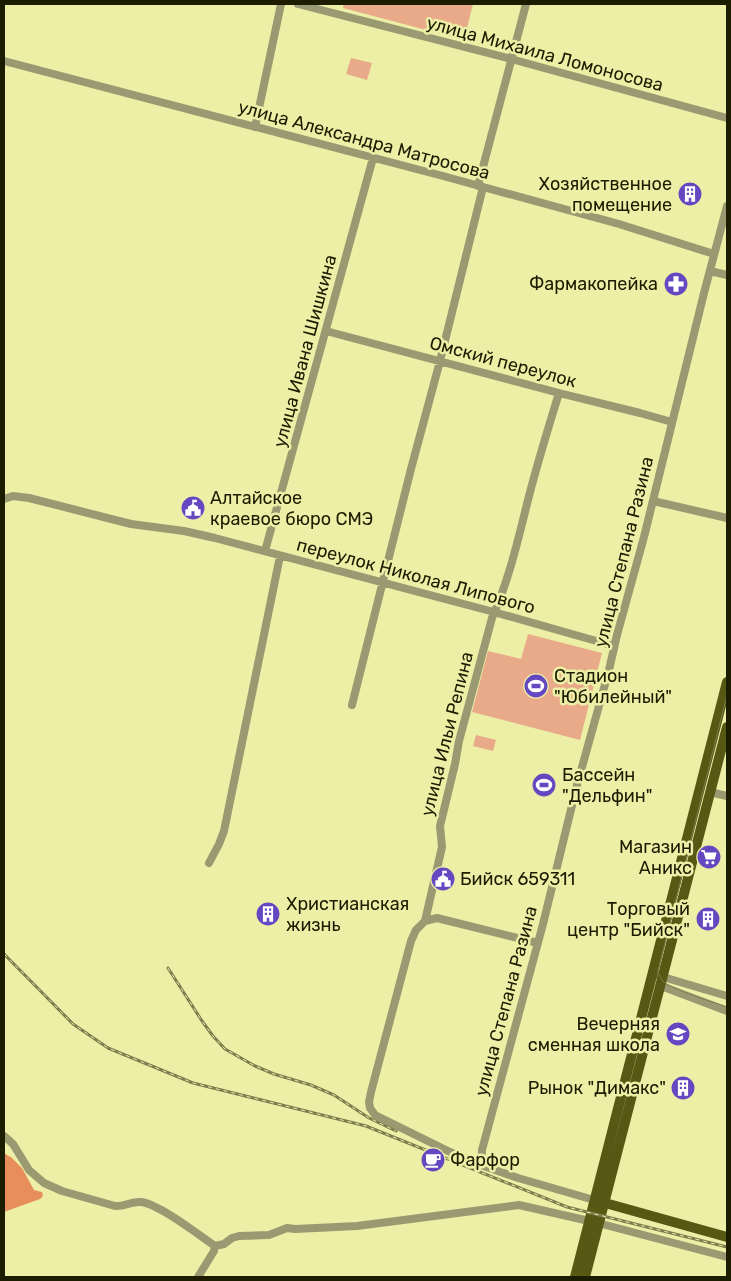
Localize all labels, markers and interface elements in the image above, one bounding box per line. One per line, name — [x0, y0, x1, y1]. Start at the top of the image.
street label: улица Михаила Ломоносова — [424, 12, 666, 96]
street label: улица Александра Матросова — [236, 96, 492, 184]
place label: Хозяйственное помещение — [539, 173, 672, 216]
building icon: Хозяйственное помещение — [677, 181, 703, 207]
street label: улица Ивана Шишкина — [269, 252, 341, 450]
pharmacy icon: Фармакопейка — [663, 271, 689, 297]
place label: Фармакопейка — [529, 273, 658, 295]
street label: Омский переулок — [427, 332, 579, 392]
street label: улица Степана Разина — [590, 454, 658, 650]
place label: Алтайское краевое бюро СМЭ — [210, 487, 373, 530]
public building icon: Алтайское краевое бюро СМЭ — [180, 495, 206, 521]
street label: переулок Николая Липового — [294, 534, 538, 618]
street label: улица Ильи Репина — [416, 650, 478, 818]
place label: Стадион "Юбилейный" — [554, 665, 672, 708]
sports icon: Стадион "Юбилейный" — [523, 673, 549, 699]
place label: Бассейн "Дельфин" — [562, 764, 652, 807]
sports icon: Бассейн "Дельфин" — [531, 772, 557, 798]
place label: Магазин Аникс — [619, 836, 692, 879]
supermarket icon: Магазин Аникс — [696, 844, 722, 870]
public building icon: Бийск 659311 — [430, 866, 456, 892]
place label: Бийск 659311 — [460, 868, 575, 890]
place label: Христианская жизнь — [286, 893, 409, 936]
place label: Торговый центр "Бийск" — [567, 898, 690, 941]
building icon: Христианская жизнь — [255, 901, 281, 927]
street label: улица Степана Разина — [470, 904, 542, 1098]
building icon: Торговый центр "Бийск" — [695, 906, 721, 932]
place label: Вечерняя сменная школа — [528, 1013, 660, 1056]
school or university icon: Вечерняя сменная школа — [665, 1021, 691, 1047]
building icon: Рынок "Димакс" — [670, 1075, 696, 1101]
place label: Рынок "Димакс" — [528, 1077, 666, 1099]
cafe icon: Фарфор — [420, 1147, 446, 1173]
place label: Фарфор — [450, 1149, 520, 1171]

